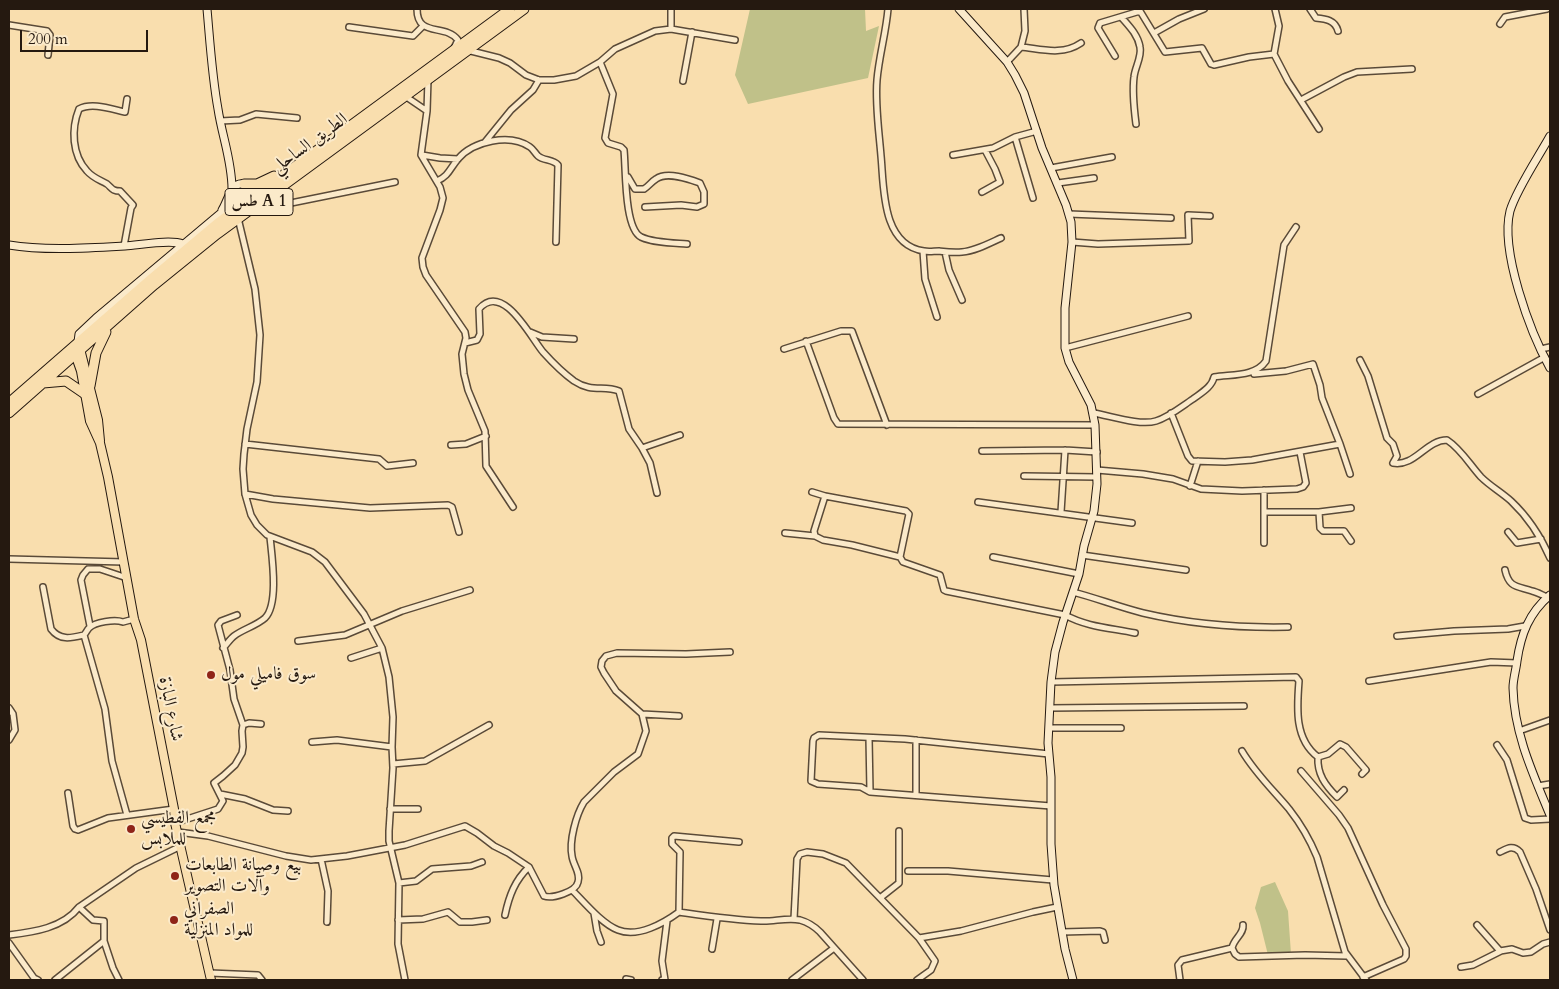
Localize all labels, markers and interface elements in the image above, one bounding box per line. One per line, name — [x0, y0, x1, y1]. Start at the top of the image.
scale bar — [22, 20, 150, 52]
text: 200 m — [28, 29, 68, 49]
street label: الطريق الساحلي — [268, 109, 352, 179]
road number: طس A 1 — [225, 188, 293, 216]
place label: سوق فاميلي مول — [221, 664, 316, 686]
marker: سوق فاميلي مول — [205, 669, 217, 681]
street label: شارع البازة — [153, 675, 187, 743]
place label: مجمع الفطيسي للملابس — [141, 808, 216, 851]
marker: مجمع الفطيسي للملابس — [125, 823, 137, 835]
place label: بيع وصيانة الطابعات وآلات التصوير — [185, 855, 301, 898]
marker: بيع وصيانة الطابعات وآلات التصوير — [169, 870, 181, 882]
place label: الصفراني للمواد المنزلية — [184, 899, 253, 942]
marker: الصفراني للمواد المنزلية — [168, 914, 180, 926]

